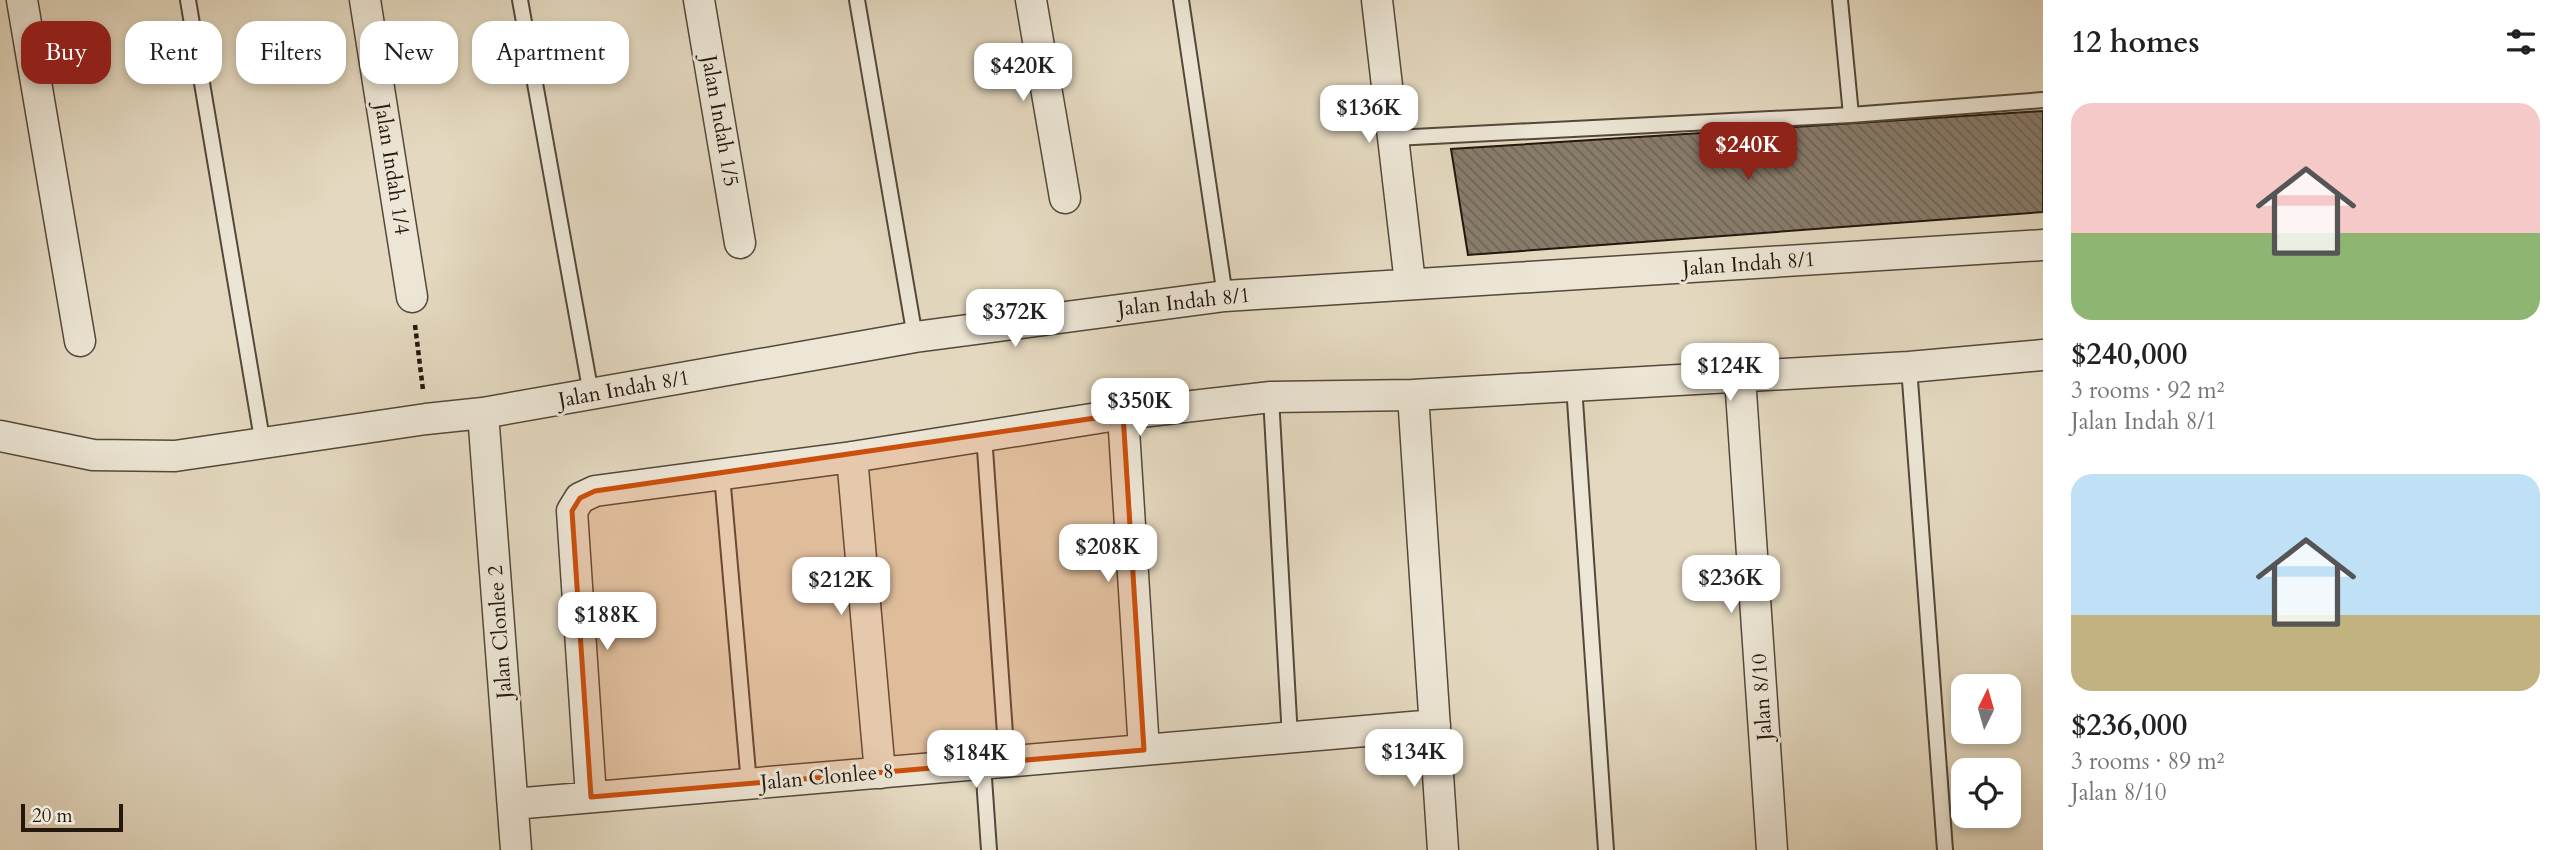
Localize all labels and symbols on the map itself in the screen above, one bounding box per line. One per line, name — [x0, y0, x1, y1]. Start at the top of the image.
pin: $420K — [974, 43, 1072, 103]
street label: Jalan Indah 1/5 — [694, 50, 746, 189]
pin: $136K — [1320, 86, 1418, 145]
street label: Jalan Indah 1/4 — [367, 98, 417, 237]
pin: $240K — [1699, 122, 1797, 182]
street label: Jalan Indah 8/1 — [1679, 245, 1816, 283]
street label: Jalan Indah 8/1 — [1113, 281, 1252, 324]
pin: $372K — [966, 290, 1064, 349]
pin: $124K — [1681, 344, 1779, 403]
street label: Jalan Indah 8/1 — [553, 363, 692, 415]
pin: $350K — [1091, 378, 1189, 438]
pin: $208K — [1059, 524, 1157, 584]
pin: $236K — [1682, 556, 1780, 615]
pin: $212K — [792, 558, 890, 617]
street label: Jalan Clonlee 2 — [481, 564, 519, 703]
pin: $188K — [558, 592, 656, 652]
street label: Jalan 8/10 — [1744, 652, 1780, 745]
north arrow — [1951, 674, 2021, 744]
pin: $184K — [927, 730, 1025, 790]
pin: $134K — [1365, 730, 1463, 789]
street label: Jalan Clonlee 8 — [756, 757, 895, 798]
scale bar — [21, 801, 122, 833]

